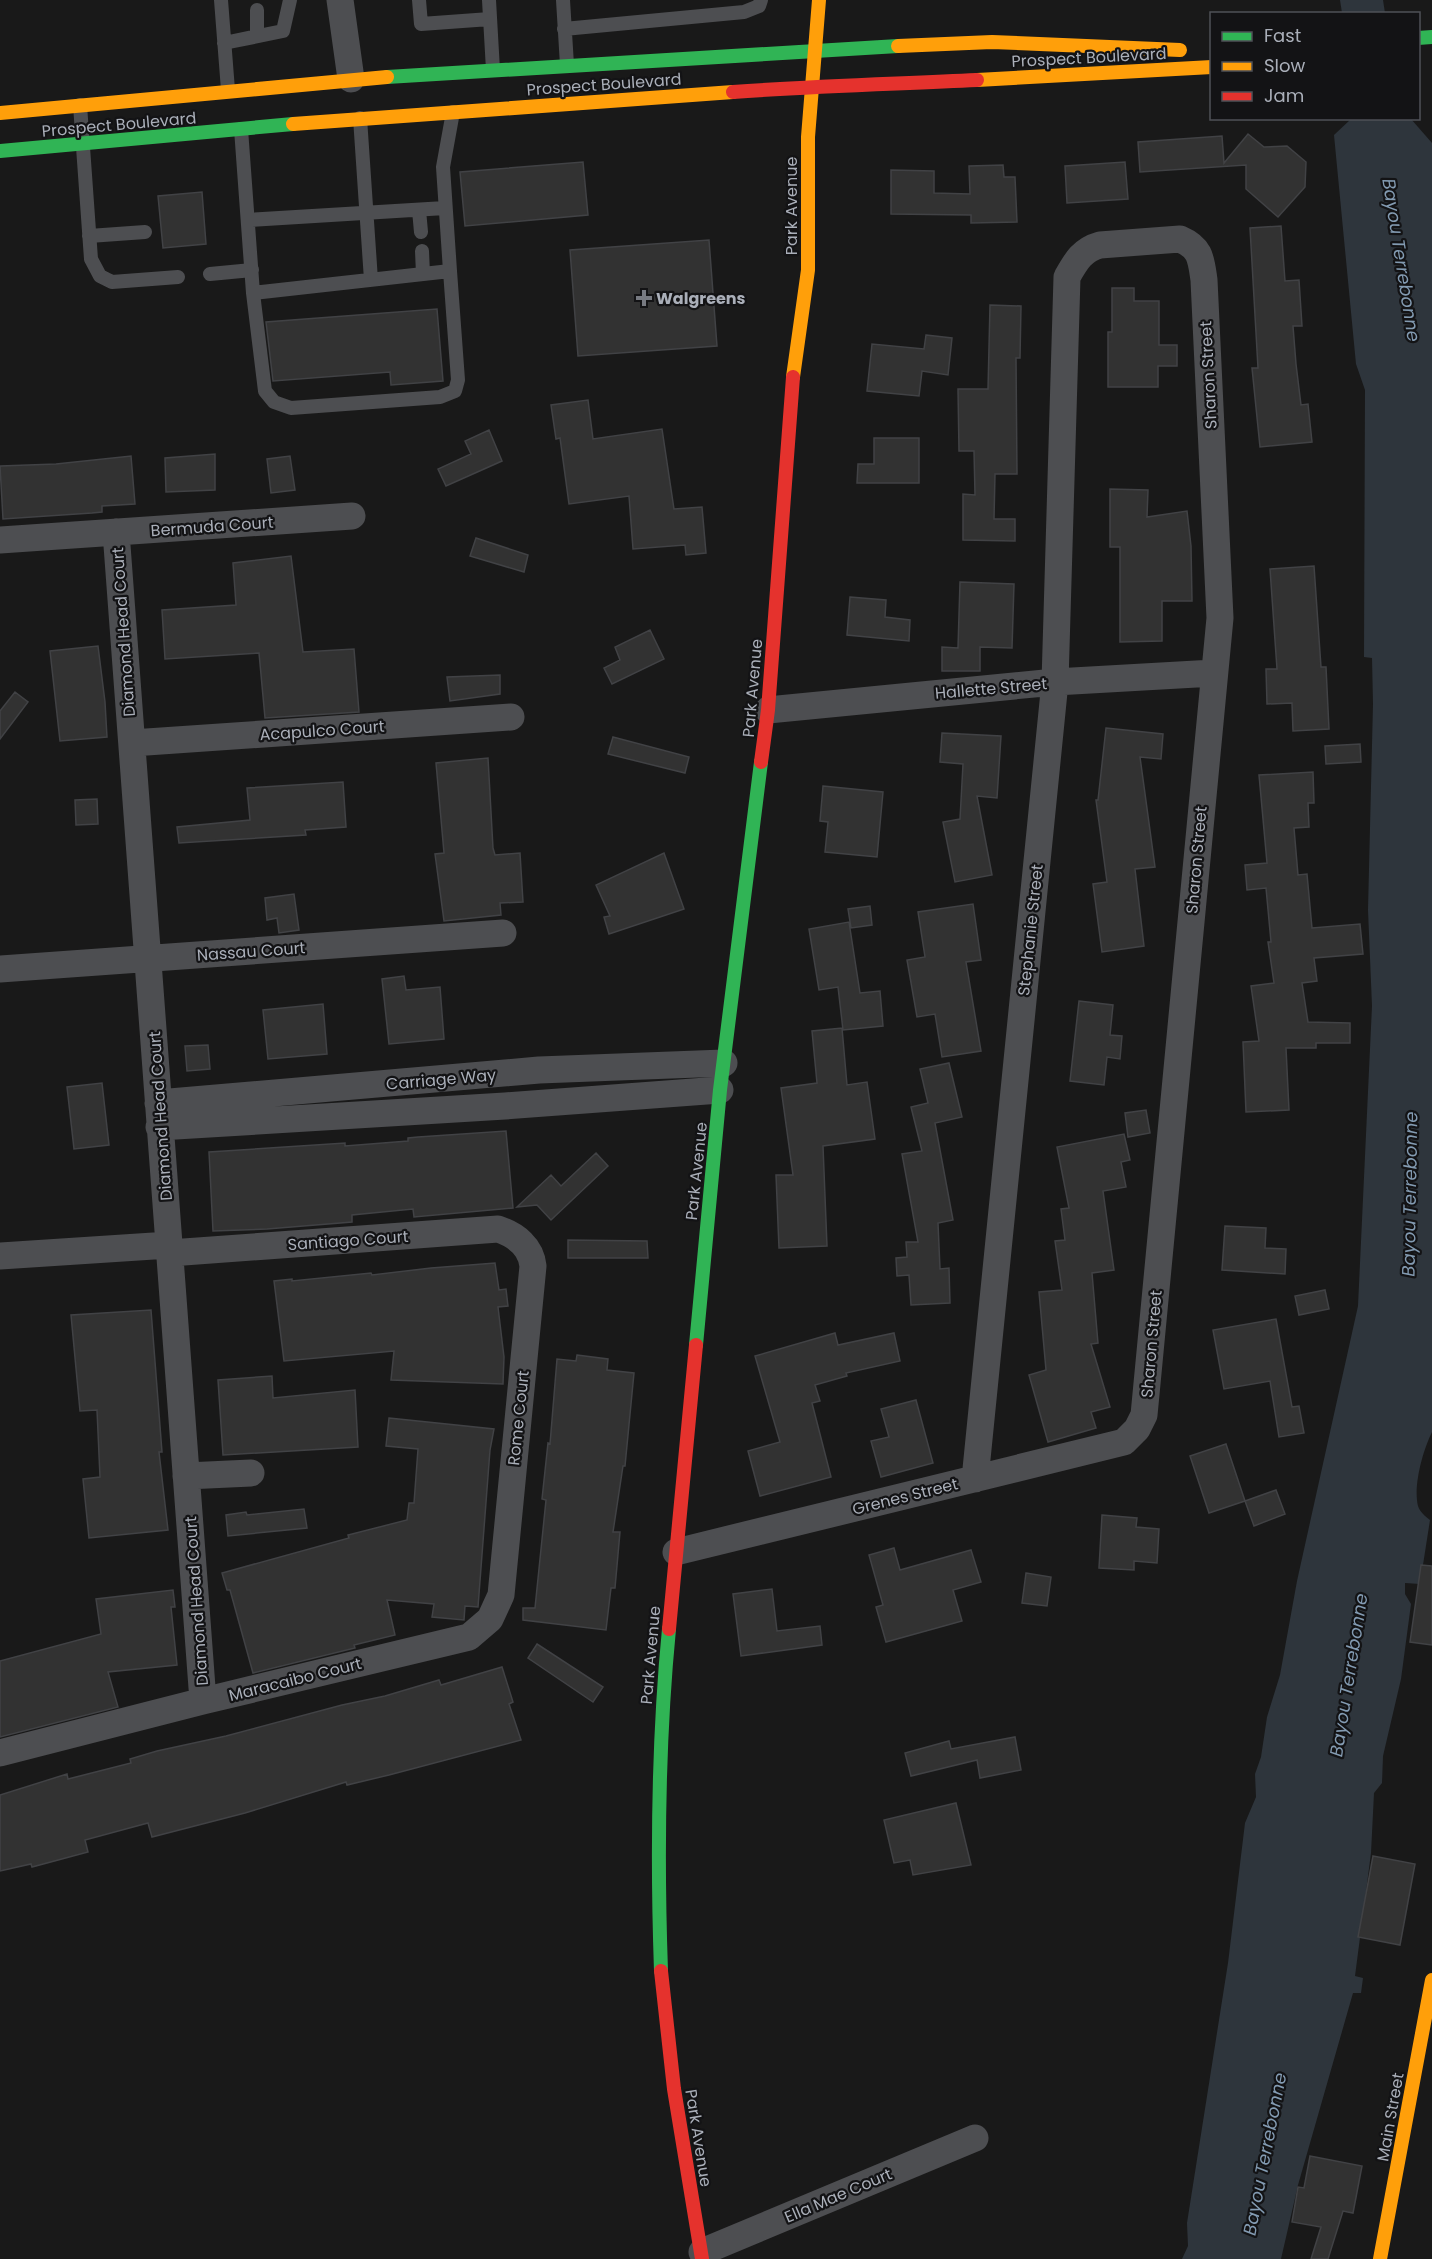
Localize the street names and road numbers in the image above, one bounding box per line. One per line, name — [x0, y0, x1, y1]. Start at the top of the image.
street label: Prospect Boulevard — [1011, 42, 1167, 73]
street label: Prospect Boulevard — [526, 68, 682, 101]
street label: Prospect Boulevard — [41, 106, 197, 143]
street label: Park Avenue — [780, 157, 803, 255]
street label: Sharon Street — [1194, 320, 1223, 430]
street label: Bermuda Court — [150, 511, 274, 542]
street label: Diamond Head Court — [106, 546, 141, 717]
street label: Park Avenue — [737, 638, 768, 738]
street label: Hallette Street — [934, 672, 1048, 705]
street label: Acapulco Court — [259, 715, 385, 746]
street label: Sharon Street — [1180, 805, 1213, 915]
street label: Stephanie Street — [1012, 863, 1049, 997]
street label: Nassau Court — [196, 936, 306, 967]
street label: Diamond Head Court — [143, 1030, 178, 1201]
street label: Carriage Way — [385, 1063, 497, 1096]
street label: Park Avenue — [680, 1121, 713, 1221]
street label: Santiago Court — [287, 1225, 409, 1256]
street label: Sharon Street — [1135, 1289, 1168, 1399]
street label: Rome Court — [502, 1369, 535, 1467]
street label: Grenes Street — [850, 1472, 960, 1521]
street label: Diamond Head Court — [179, 1515, 214, 1686]
street label: Park Avenue — [635, 1605, 666, 1705]
street label: Maracaibo Court — [226, 1652, 364, 1707]
street label: Main Street — [1371, 2071, 1410, 2163]
street label: Park Avenue — [679, 2088, 718, 2189]
street label: Ella Mae Court — [781, 2162, 896, 2228]

